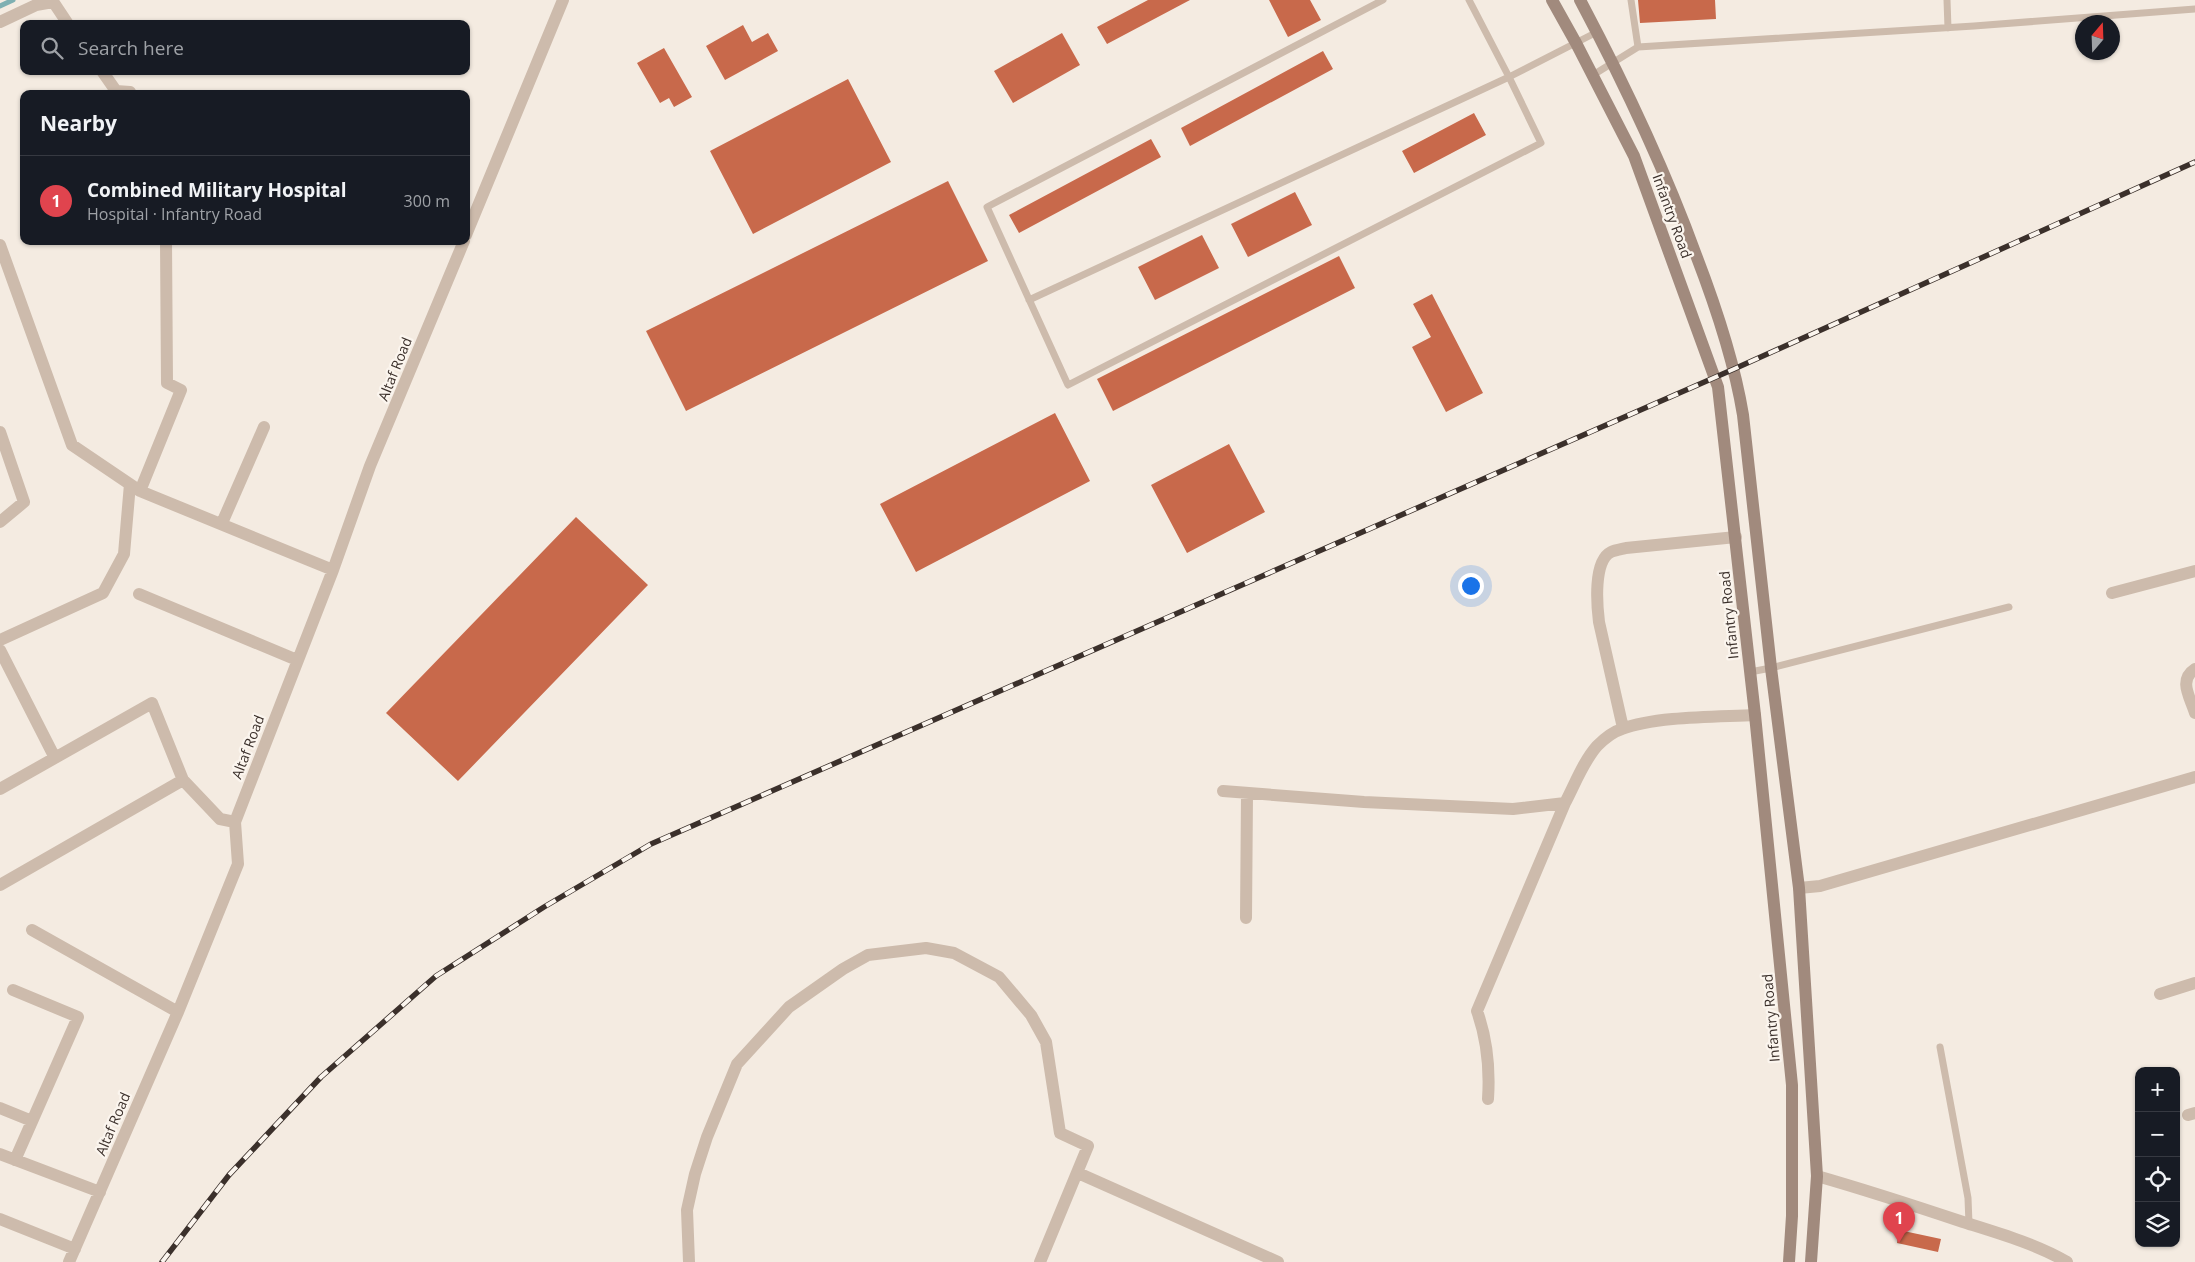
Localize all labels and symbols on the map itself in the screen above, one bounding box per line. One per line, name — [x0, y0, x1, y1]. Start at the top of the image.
north arrow — [2075, 15, 2120, 60]
street label: Infantry Road — [1648, 171, 1697, 261]
street label: Altaf Road — [373, 334, 416, 403]
street label: Infantry Road — [1714, 570, 1743, 660]
your location — [1458, 573, 1484, 599]
street label: Altaf Road — [227, 712, 268, 781]
street label: Infantry Road — [1757, 973, 1784, 1063]
street label: Altaf Road — [91, 1089, 134, 1158]
pin: 1 — [1883, 1202, 1915, 1243]

